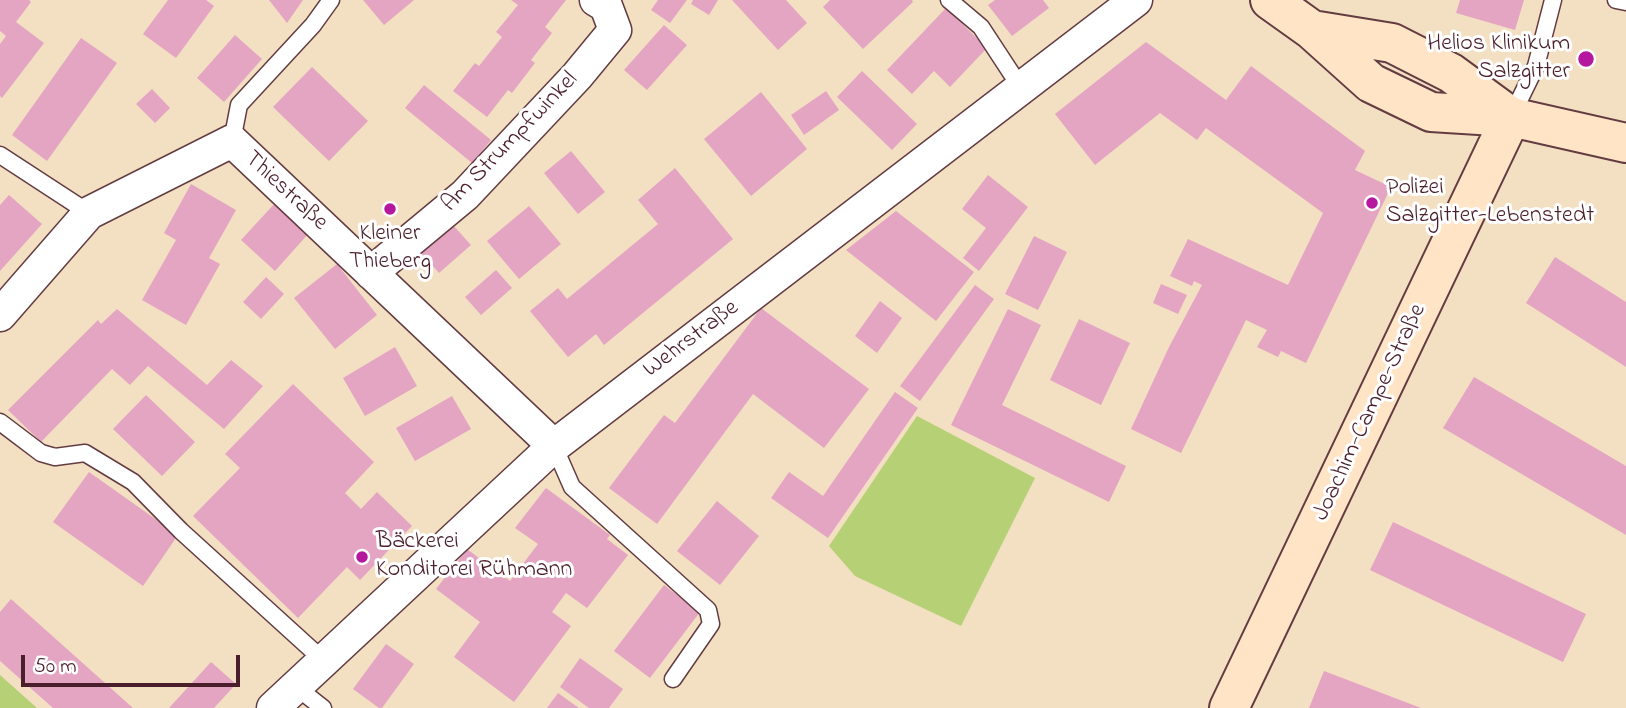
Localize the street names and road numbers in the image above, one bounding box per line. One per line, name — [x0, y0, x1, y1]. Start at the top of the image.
street label: Am Strumpfwinkel — [437, 67, 585, 219]
street label: Thiestraße — [237, 146, 333, 238]
street label: Wehrstraße — [639, 295, 745, 385]
street label: Joachim-Campe-Straße — [1308, 300, 1434, 526]

